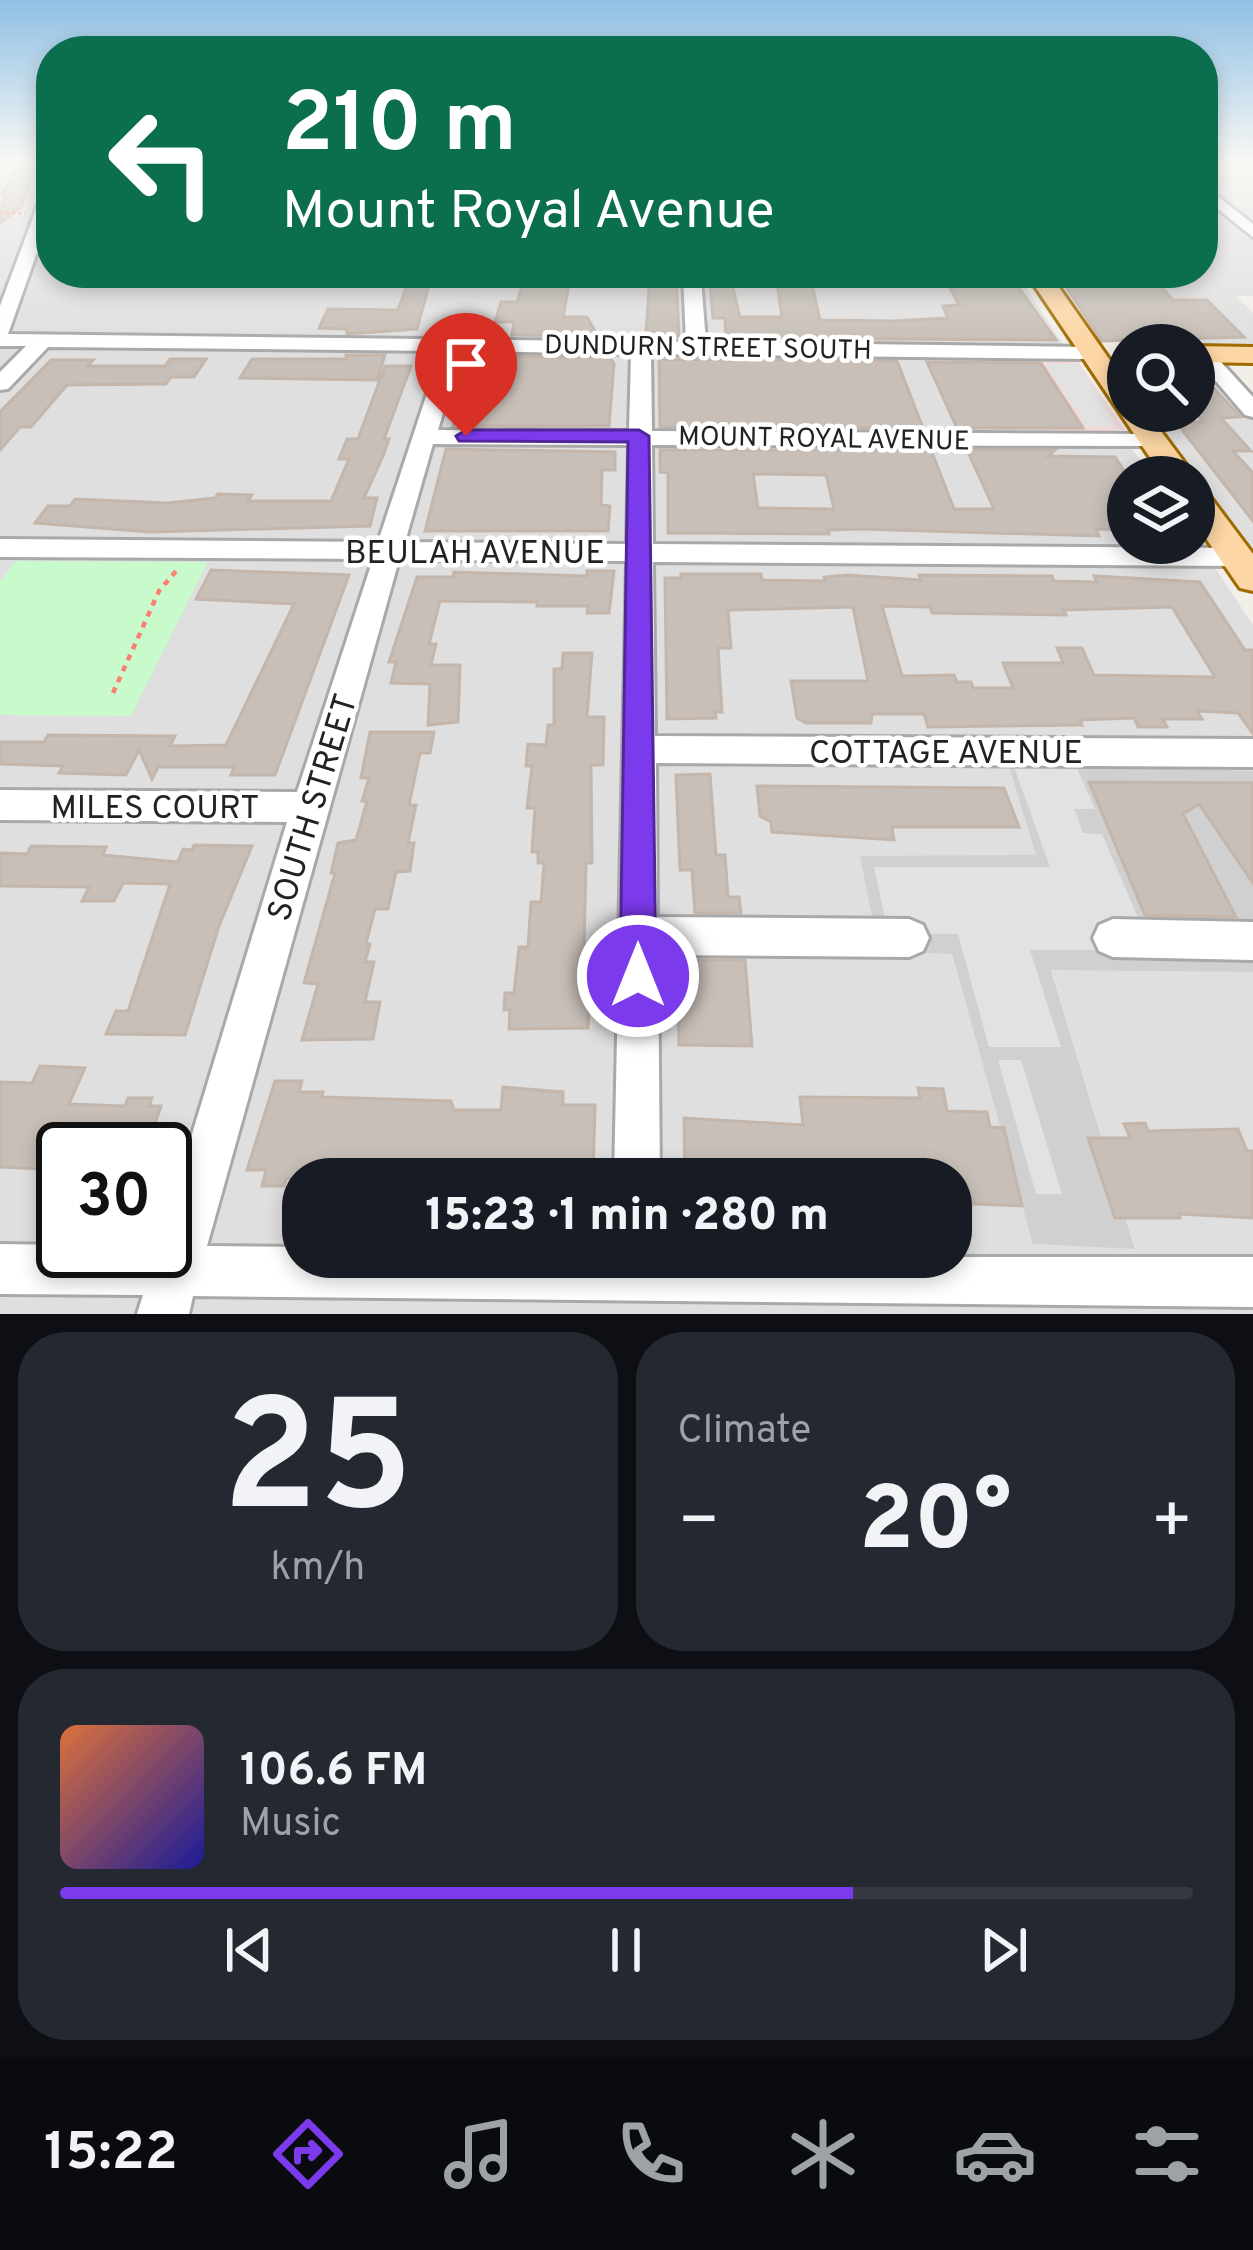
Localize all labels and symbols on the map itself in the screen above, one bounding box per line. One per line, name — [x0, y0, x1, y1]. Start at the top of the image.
pin — [415, 313, 517, 436]
street label: DUNDURN STREET SOUTH — [544, 329, 872, 369]
street label: MOUNT ROYAL AVENUE — [678, 420, 970, 460]
street label: BEULAH AVENUE — [345, 534, 605, 576]
street label: SOUTH STREET — [260, 690, 369, 927]
street label: COTTAGE AVENUE — [809, 734, 1083, 776]
street label: MILES COURT — [50, 789, 260, 831]
position arrow — [575, 913, 701, 1039]
speed limit sign: 30 — [36, 1122, 192, 1278]

